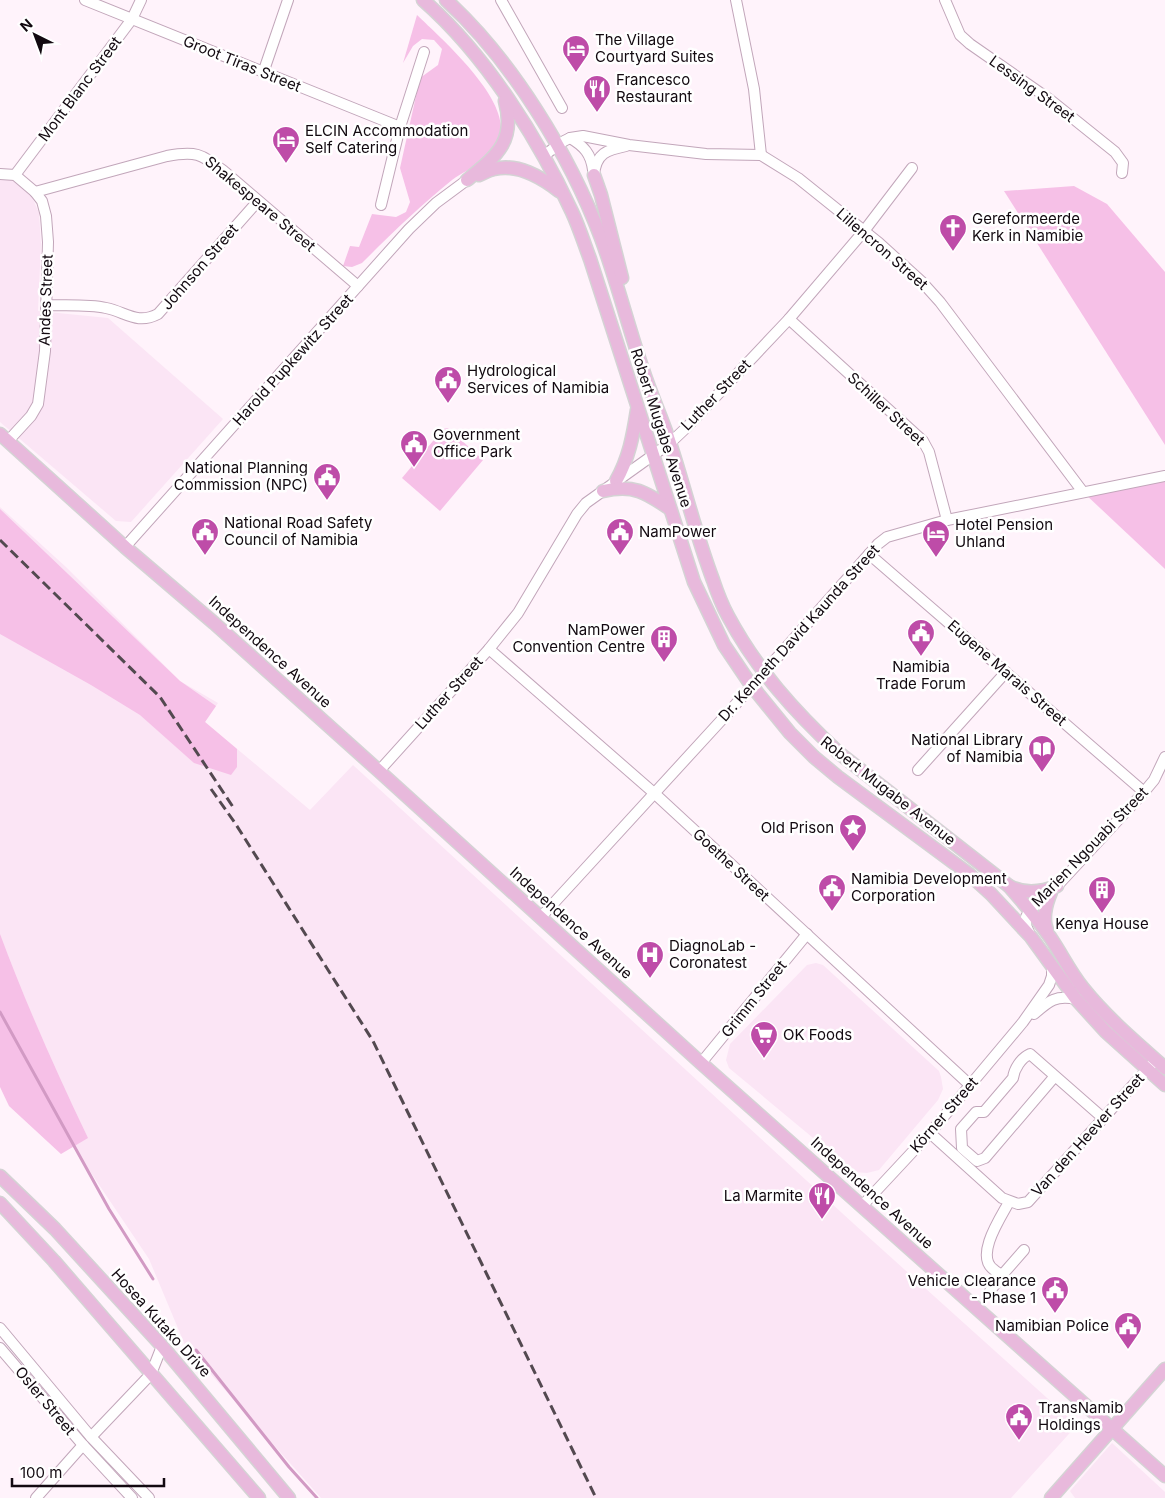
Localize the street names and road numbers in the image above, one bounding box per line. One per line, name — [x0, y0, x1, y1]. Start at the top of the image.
street label: Groot Tiras Street — [180, 31, 304, 96]
street label: Mont Blanc Street — [34, 32, 125, 145]
street label: Lessing Street — [986, 51, 1079, 126]
street label: Shakespeare Street — [201, 152, 320, 256]
street label: Liliencron Street — [833, 204, 932, 294]
street label: Johnson Street — [157, 220, 242, 314]
street label: Andes Street — [34, 254, 57, 346]
street label: Harold Pupkewitz Street — [228, 290, 357, 429]
street label: Robert Mugabe Avenue — [627, 346, 696, 510]
street label: Luther Street — [677, 355, 755, 434]
street label: Schiller Street — [844, 368, 929, 449]
street label: Dr. Kenneth David Kaunda Street — [714, 540, 883, 725]
street label: Independence Avenue — [205, 591, 336, 712]
street label: Eugene Marais Street — [944, 616, 1071, 730]
street label: Luther Street — [411, 652, 487, 733]
street label: Robert Mugabe Avenue — [817, 732, 960, 849]
street label: Marien Ngouabi Street — [1027, 783, 1152, 911]
street label: Goethe Street — [689, 824, 774, 905]
street label: Independence Avenue — [506, 862, 637, 983]
street label: Grimm Street — [717, 956, 790, 1041]
street label: Van den Heever Street — [1027, 1069, 1148, 1200]
street label: Körner Street — [906, 1073, 982, 1156]
street label: Independence Avenue — [807, 1132, 938, 1253]
street label: Hosea Kutako Drive — [108, 1264, 215, 1381]
street label: Osler Street — [11, 1362, 80, 1439]

